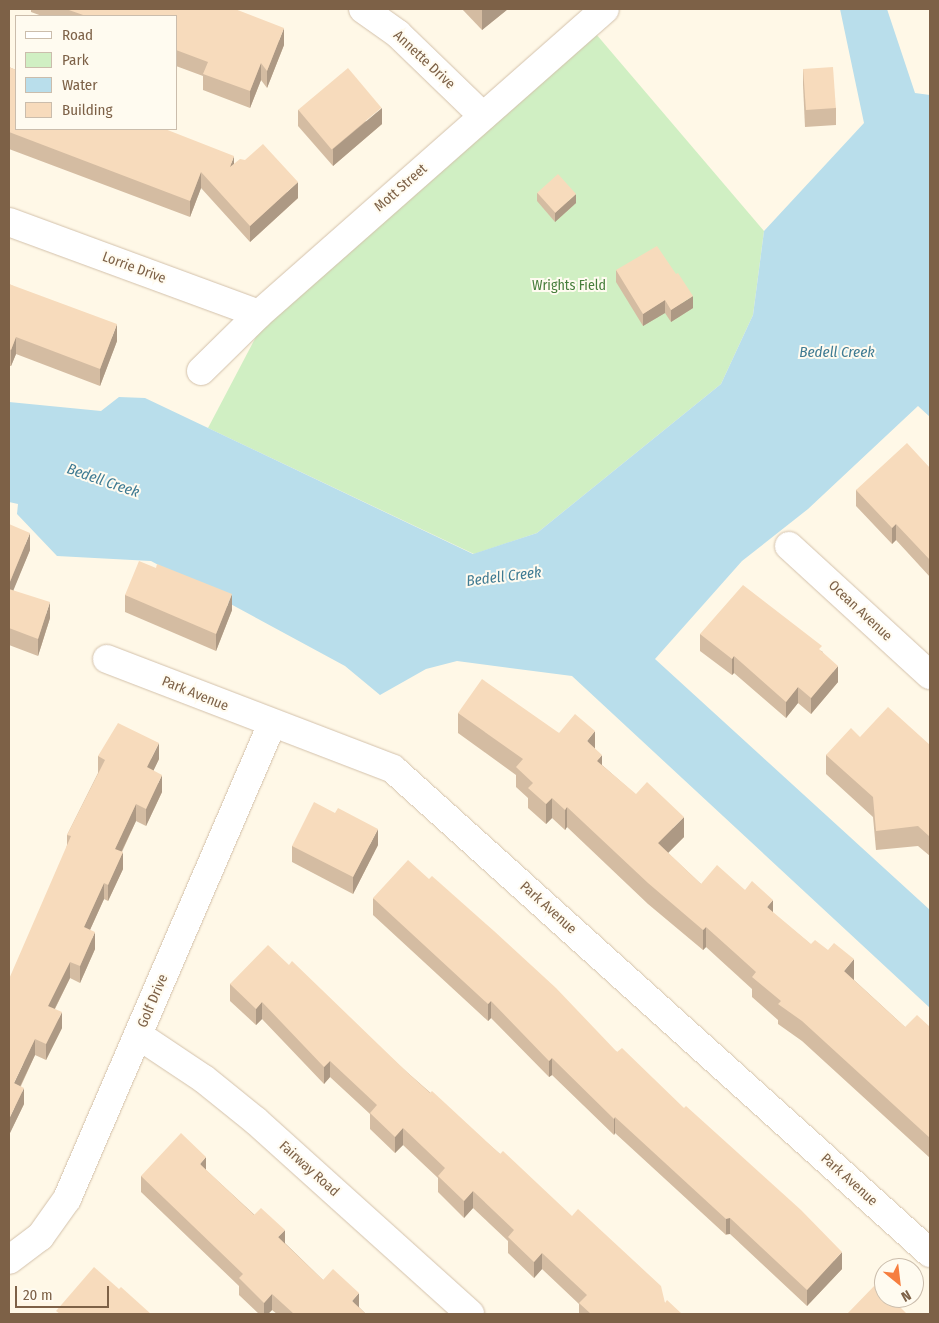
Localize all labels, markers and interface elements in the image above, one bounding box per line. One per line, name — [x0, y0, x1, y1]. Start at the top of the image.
legend — [15, 15, 178, 130]
text: Road — [62, 26, 93, 44]
street label: Annette Drive — [390, 27, 458, 93]
text: Park — [62, 51, 89, 69]
text: Water — [62, 76, 97, 94]
text: Building — [62, 101, 113, 119]
street label: Mott Street — [371, 161, 431, 215]
street label: Lorrie Drive — [100, 249, 168, 287]
park label: Wrights Field — [532, 278, 606, 294]
water label: Bedell Creek — [799, 344, 875, 362]
water label: Bedell Creek — [64, 460, 142, 502]
water label: Bedell Creek — [465, 563, 543, 591]
street label: Ocean Avenue — [825, 577, 895, 645]
street label: Park Avenue — [159, 673, 231, 715]
street label: Park Avenue — [516, 878, 580, 938]
street label: Golf Drive — [134, 972, 172, 1030]
street label: Fairway Road — [276, 1138, 342, 1200]
street label: Park Avenue — [817, 1150, 881, 1210]
north arrow — [874, 1258, 924, 1308]
scale bar — [18, 1276, 111, 1308]
text: 20 m — [23, 1286, 53, 1304]
text: N — [898, 1286, 914, 1305]

